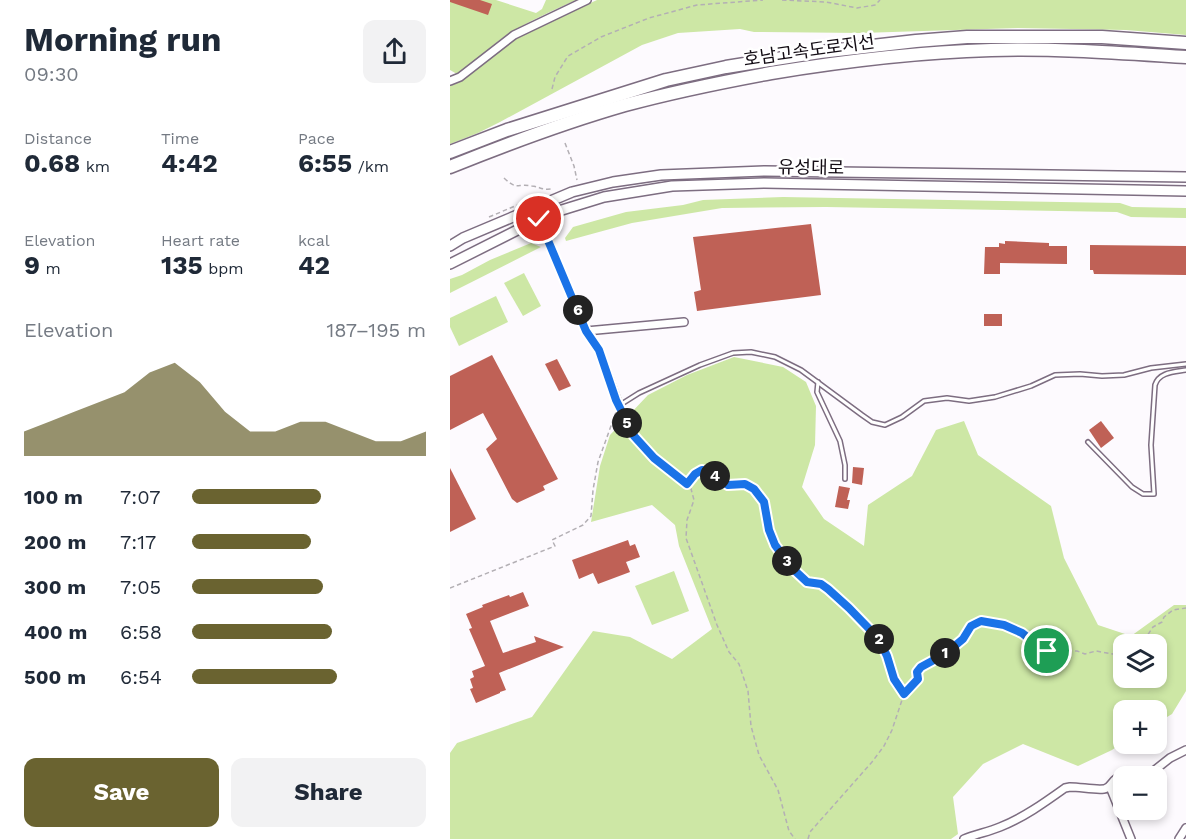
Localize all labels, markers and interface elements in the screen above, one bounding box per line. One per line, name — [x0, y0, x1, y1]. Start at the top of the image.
text: Morning run — [24, 20, 221, 59]
button: share — [363, 20, 426, 83]
street label: 호남고속도로지선 — [742, 30, 876, 70]
text: 09:30 — [24, 62, 79, 86]
text: Distance — [24, 129, 92, 148]
text: Time — [161, 129, 199, 148]
text: Pace — [298, 129, 335, 148]
text: 0.68 — [24, 148, 80, 178]
text: 4:42 — [161, 148, 218, 178]
text: 6:55 — [298, 148, 352, 178]
street label: 유성대로 — [778, 156, 844, 178]
text: km — [80, 157, 110, 176]
text: /km — [352, 157, 389, 176]
pin — [513, 193, 564, 244]
icon: check — [522, 202, 555, 235]
text: Elevation — [24, 231, 95, 250]
text: Heart rate — [161, 231, 240, 250]
text: kcal — [298, 231, 330, 250]
text: 9 — [24, 250, 40, 280]
text: 135 — [161, 250, 203, 280]
text: 42 — [298, 250, 330, 280]
text: m — [40, 259, 61, 278]
text: bpm — [203, 259, 244, 278]
pin: 6 — [563, 295, 593, 325]
text: 6 — [573, 300, 583, 319]
text: Elevation — [24, 318, 113, 342]
text: 187–195 m — [326, 318, 426, 342]
pin: 5 — [612, 408, 642, 438]
text: 5 — [622, 413, 632, 432]
pin: 4 — [700, 461, 730, 491]
text: 4 — [710, 466, 720, 485]
text: 100 m — [24, 485, 83, 509]
text: 7:07 — [120, 485, 160, 509]
text: 200 m — [24, 530, 86, 554]
text: 7:17 — [120, 530, 156, 554]
pin: 3 — [772, 546, 802, 576]
text: 3 — [782, 551, 792, 570]
text: 300 m — [24, 575, 86, 599]
text: 7:05 — [120, 575, 161, 599]
text: 400 m — [24, 620, 87, 644]
text: 6:58 — [120, 620, 162, 644]
pin: 2 — [864, 624, 894, 654]
pin — [1021, 625, 1072, 676]
text: 2 — [874, 629, 884, 648]
icon: arrive — [1030, 634, 1063, 667]
map controls — [1113, 634, 1167, 820]
button: layers — [1113, 634, 1167, 688]
pin: 1 — [930, 638, 960, 668]
text: 1 — [942, 643, 948, 662]
text: 500 m — [24, 665, 86, 689]
text: 6:54 — [120, 665, 162, 689]
button: + — [1113, 700, 1167, 754]
button: Save — [24, 758, 219, 827]
button: Share — [231, 758, 426, 827]
button: − — [1113, 766, 1167, 820]

